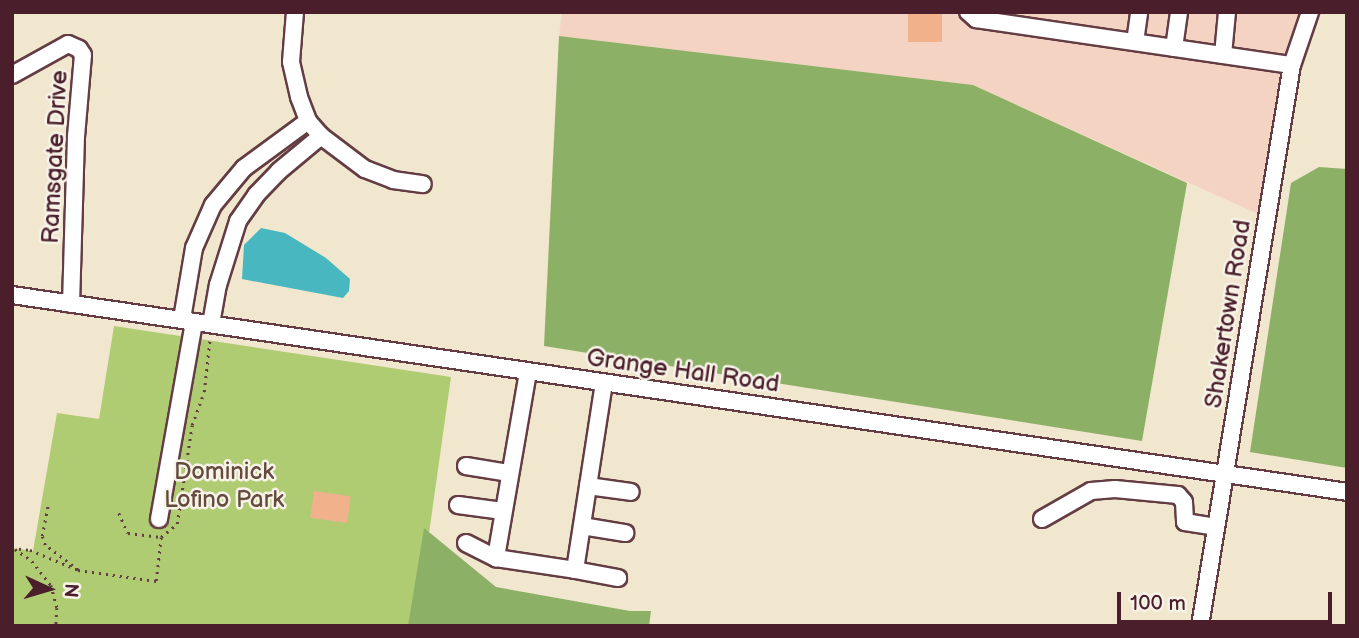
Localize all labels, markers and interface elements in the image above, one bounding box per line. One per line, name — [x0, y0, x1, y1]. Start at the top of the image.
street label: Ramsgate Drive — [36, 70, 74, 244]
street label: Shakertown Road — [1199, 218, 1257, 410]
street label: Grange Hall Road — [585, 343, 781, 399]
park label: Dominick Lofino Park — [164, 458, 284, 514]
north arrow — [14, 554, 84, 624]
scale bar — [1121, 578, 1336, 622]
text: N — [58, 583, 82, 598]
text: 100 m — [1130, 591, 1186, 616]

